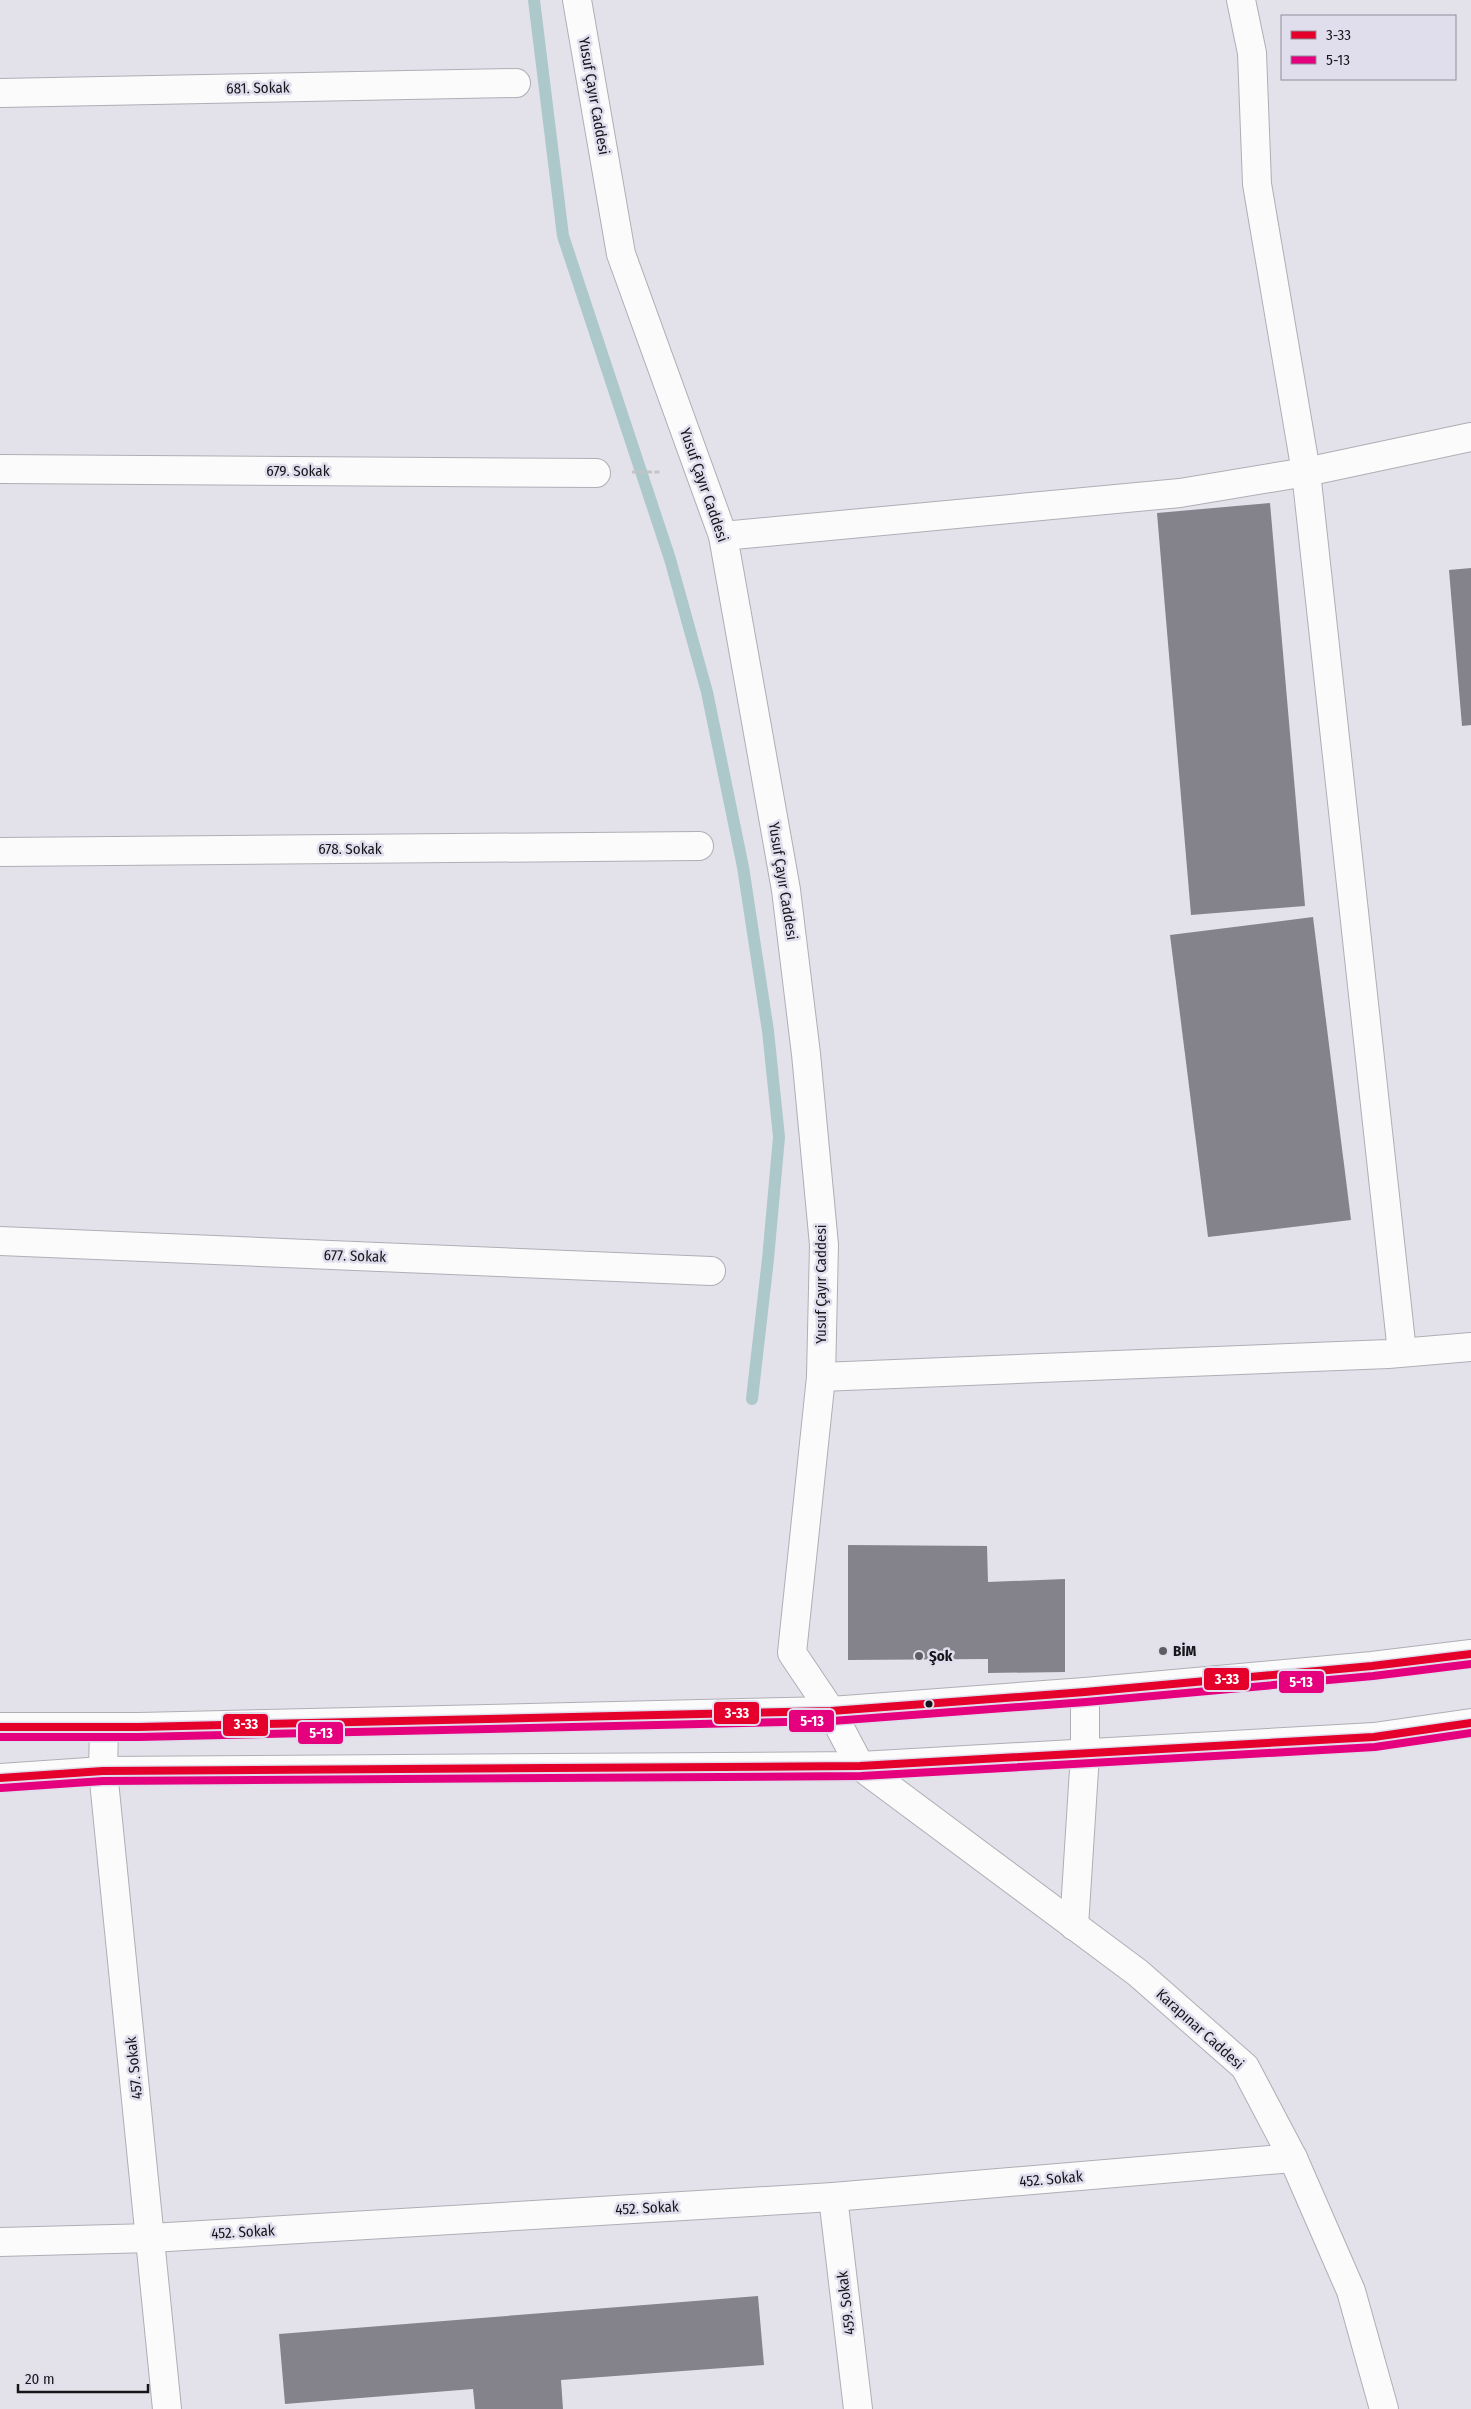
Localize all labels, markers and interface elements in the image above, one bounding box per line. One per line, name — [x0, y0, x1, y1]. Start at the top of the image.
legend — [1281, 15, 1456, 80]
text: 3-33 — [1326, 26, 1351, 44]
street label: Yusuf Çayır Caddesi — [575, 36, 613, 156]
text: 5-13 — [1326, 51, 1350, 69]
street label: 681. Sokak — [226, 78, 290, 98]
street label: Yusuf Çayır Caddesi — [676, 426, 732, 544]
street label: 679. Sokak — [266, 462, 330, 480]
street label: Yusuf Çayır Caddesi — [765, 821, 801, 941]
street label: 678. Sokak — [318, 840, 382, 858]
street label: Yusuf Çayır Caddesi — [812, 1224, 830, 1344]
street label: 677. Sokak — [323, 1246, 387, 1266]
place label: BİM — [1173, 1642, 1196, 1660]
marker: BİM — [1157, 1645, 1169, 1657]
place label: Şok — [929, 1647, 953, 1666]
marker: Şok — [913, 1650, 925, 1662]
line badge: 3-33 — [1203, 1667, 1250, 1691]
line badge: 5-13 — [1278, 1670, 1325, 1694]
text: 3-33 — [1214, 1671, 1240, 1688]
text: 5-13 — [1289, 1674, 1313, 1691]
unlabelled marker — [924, 1699, 934, 1709]
line badge: 3-33 — [713, 1701, 760, 1725]
text: 3-33 — [724, 1705, 750, 1722]
line badge: 5-13 — [788, 1709, 835, 1733]
line badge: 3-33 — [222, 1713, 269, 1737]
text: 5-13 — [800, 1713, 824, 1730]
text: 3-33 — [233, 1716, 259, 1733]
line badge: 5-13 — [297, 1721, 344, 1745]
text: 5-13 — [309, 1725, 333, 1742]
street label: Karapınar Caddesi — [1153, 1985, 1247, 2073]
street label: 457. Sokak — [122, 2036, 146, 2100]
street label: 452. Sokak — [1019, 2167, 1083, 2191]
street label: 452. Sokak — [615, 2197, 679, 2219]
street label: 452. Sokak — [211, 2221, 275, 2243]
street label: 459. Sokak — [833, 2270, 859, 2336]
scale bar — [18, 2362, 148, 2394]
text: 20 m — [25, 2370, 55, 2388]

